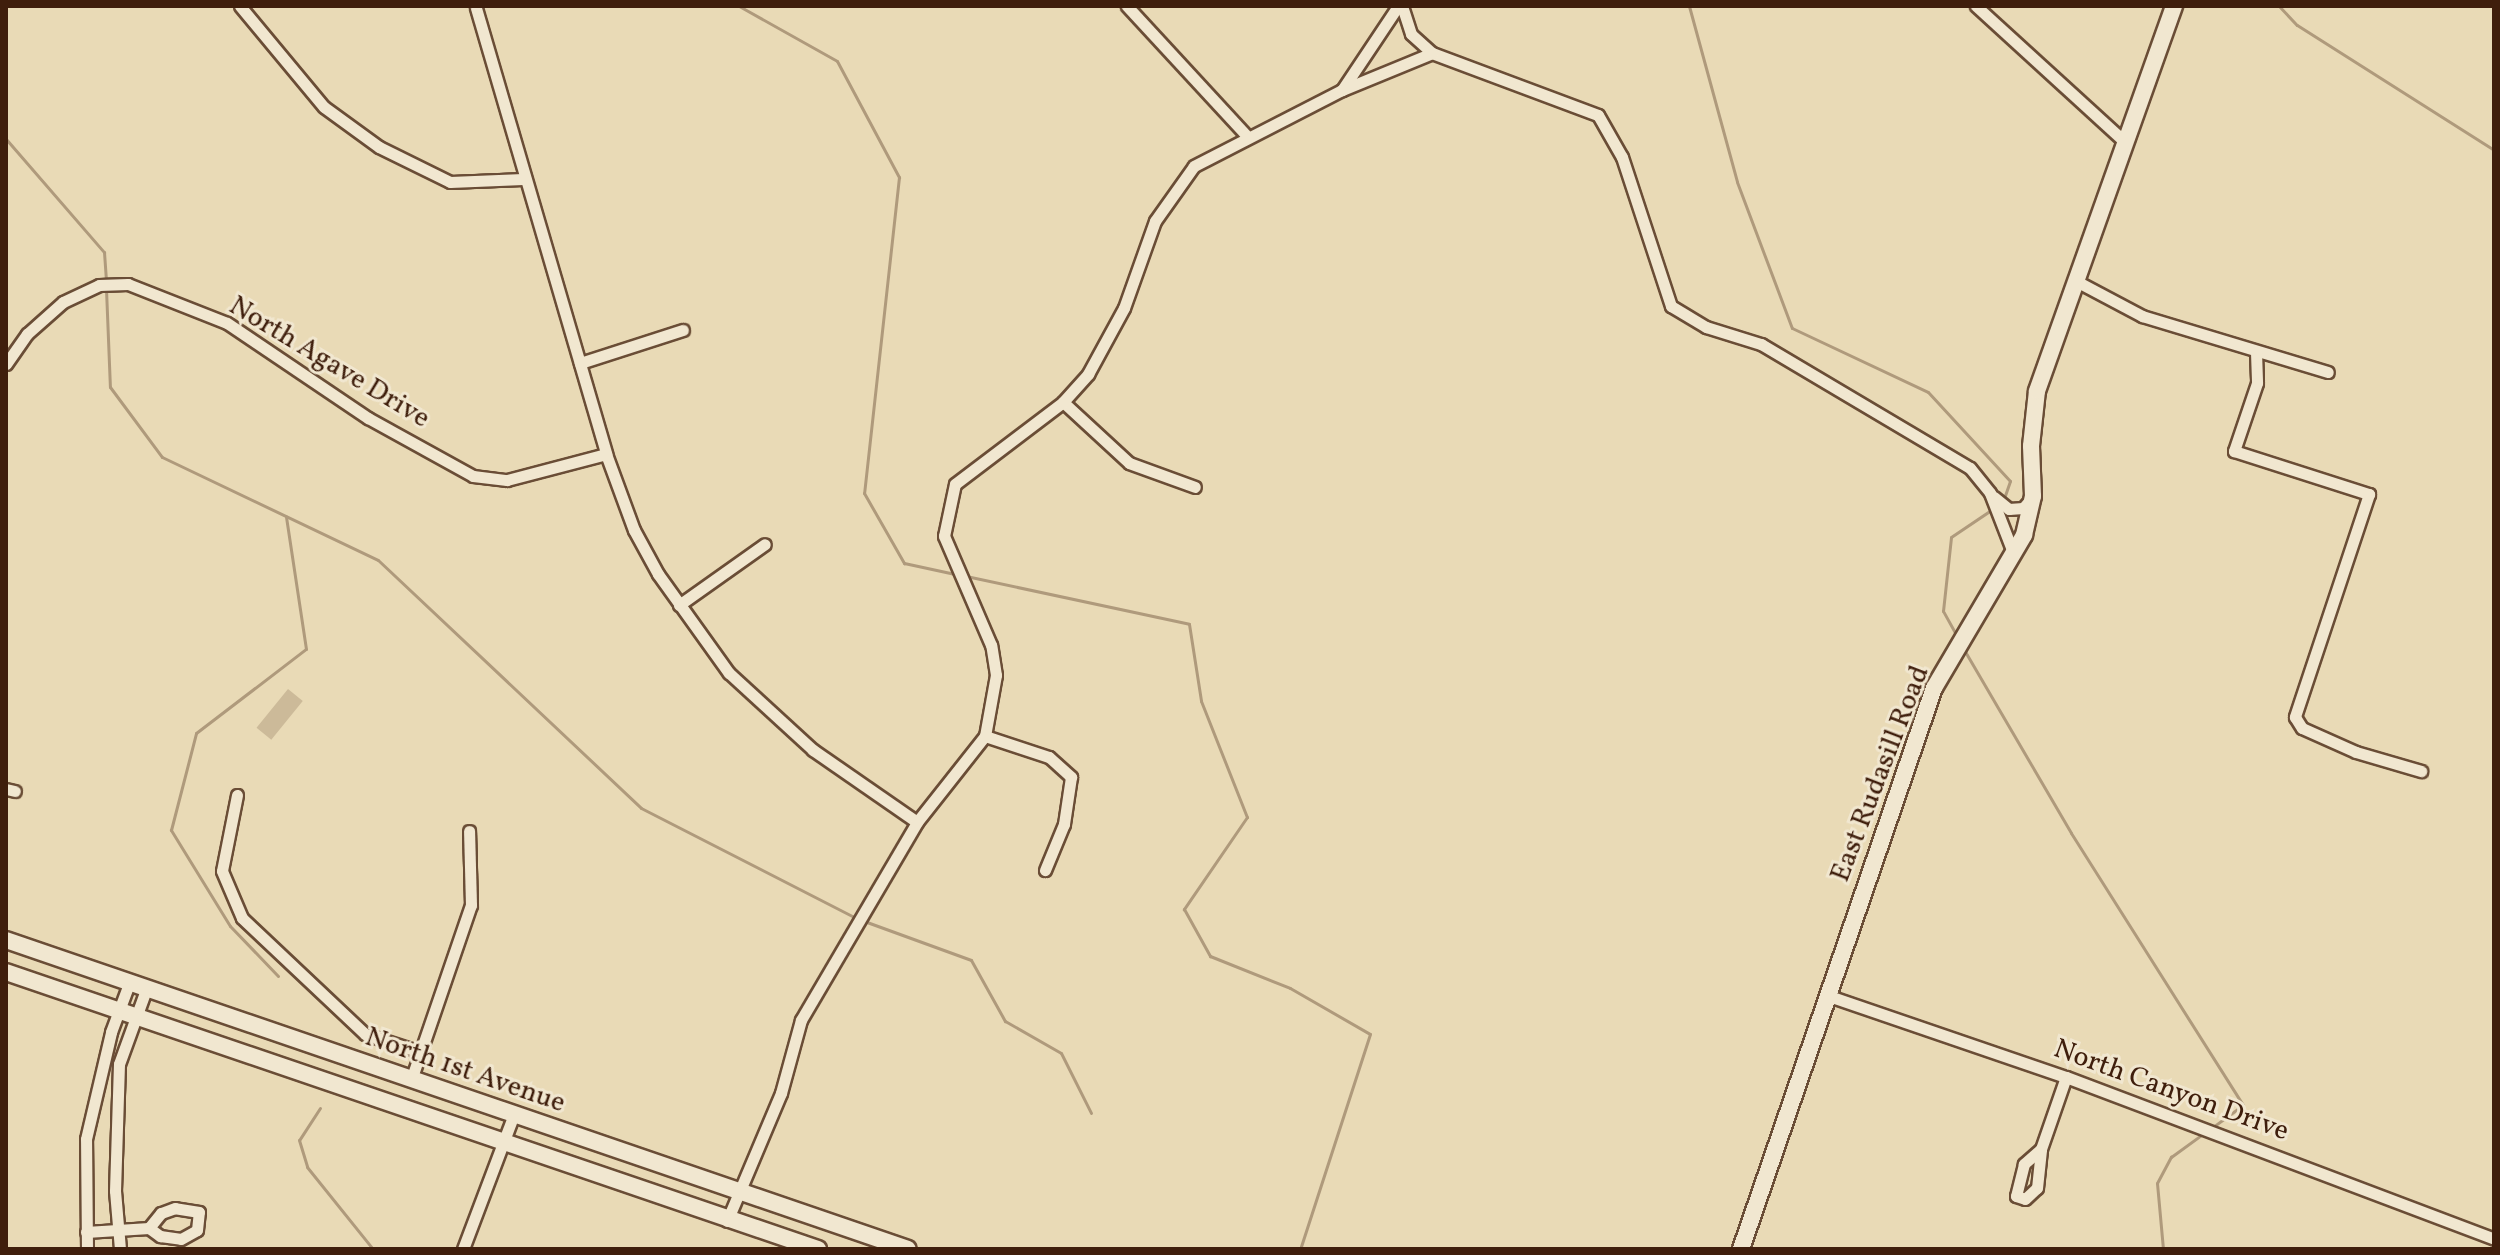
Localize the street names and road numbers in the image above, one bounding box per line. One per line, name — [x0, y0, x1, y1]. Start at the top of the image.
street label: North Agave Drive — [222, 290, 436, 436]
street label: East Rudasill Road — [1824, 661, 1938, 887]
street label: North 1st Avenue — [361, 1021, 569, 1121]
street label: North Canyon Drive — [2049, 1033, 2293, 1149]

